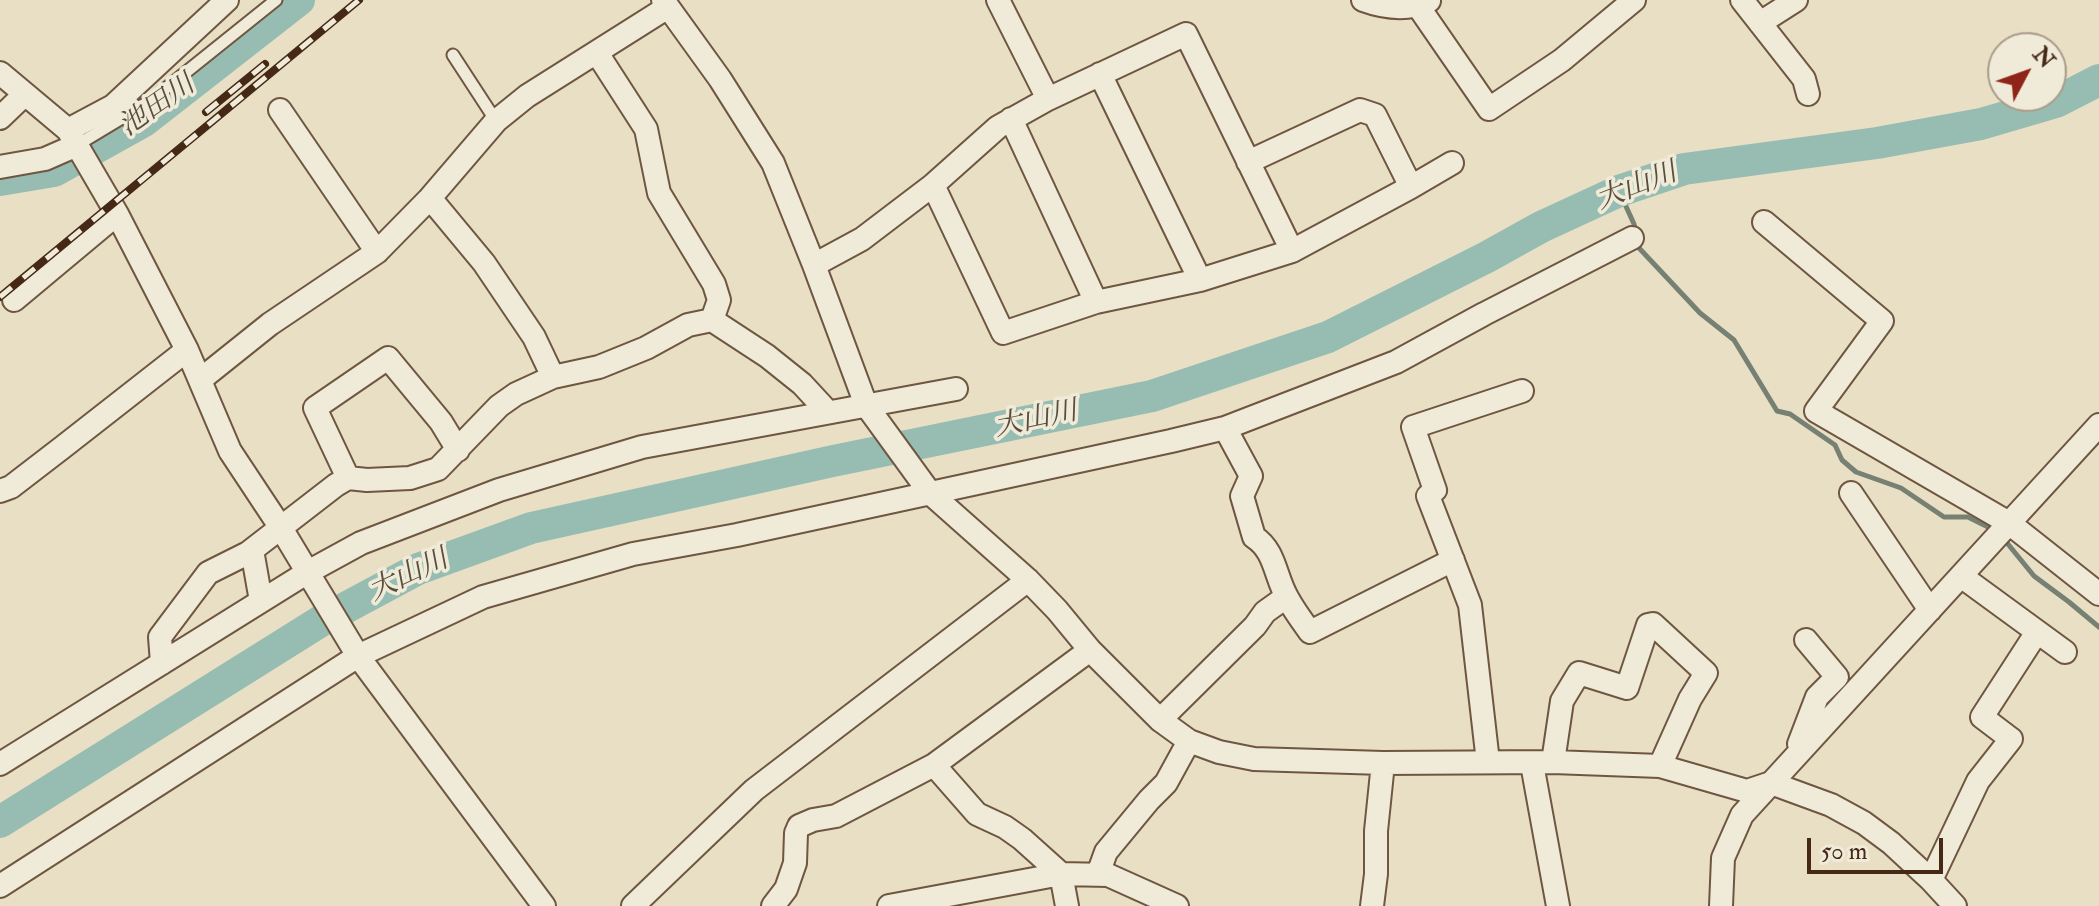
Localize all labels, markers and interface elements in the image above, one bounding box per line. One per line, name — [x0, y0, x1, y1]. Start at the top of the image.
north arrow — [1987, 32, 2067, 112]
text: N — [2027, 41, 2061, 74]
water label: 池田川 — [114, 69, 202, 145]
water label: 大山川 — [1592, 157, 1682, 219]
water label: 大山川 — [991, 396, 1081, 446]
water label: 大山川 — [364, 544, 454, 610]
scale bar — [1811, 822, 1947, 872]
text: 50 m — [1821, 836, 1867, 867]

